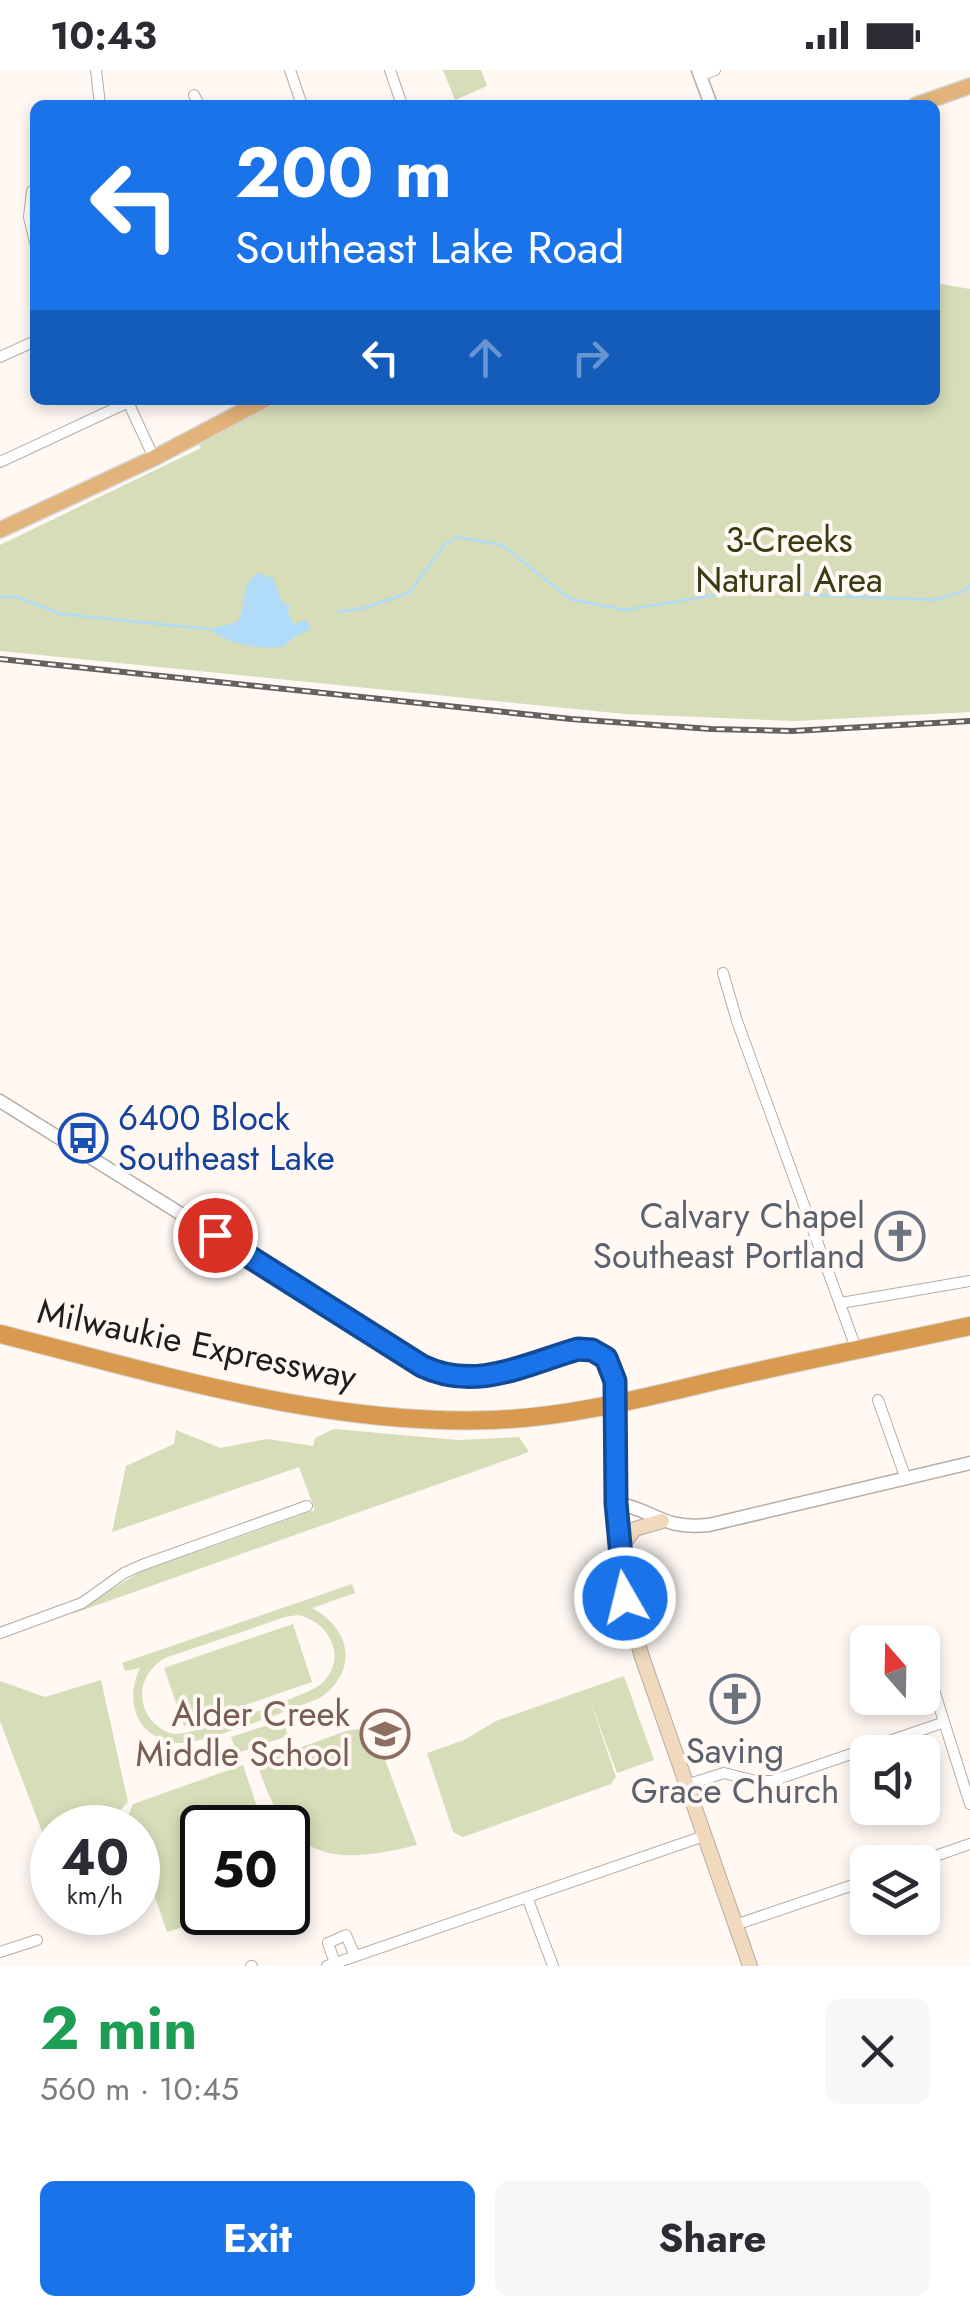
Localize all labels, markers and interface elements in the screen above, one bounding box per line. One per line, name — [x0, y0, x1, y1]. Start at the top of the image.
text: 10:43 — [50, 8, 157, 63]
text: 200 m — [235, 122, 452, 223]
icon: left — [70, 140, 200, 270]
text: Southeast Lake Road — [235, 215, 624, 280]
icon: left — [353, 330, 408, 385]
icon: ahead — [458, 330, 513, 385]
icon: right — [563, 330, 618, 385]
park label: 3-Creeks Natural Area — [695, 515, 883, 605]
place label: 6400 Block Southeast Lake — [118, 1093, 335, 1183]
bus stop icon: 6400 Block Southeast Lake — [57, 1112, 109, 1164]
place label: Calvary Chapel Southeast Portland — [593, 1191, 865, 1281]
pin — [173, 1193, 258, 1278]
icon: arrive — [188, 1208, 243, 1263]
church icon: Calvary Chapel Southeast Portland — [874, 1210, 926, 1262]
street label: Milwaukie Expressway — [33, 1286, 362, 1402]
position arrow — [573, 1546, 677, 1650]
north arrow — [850, 1625, 940, 1715]
map controls — [850, 1625, 940, 1935]
church icon: Saving Grace Church — [709, 1673, 761, 1725]
place label: Alder Creek Middle School — [136, 1689, 351, 1779]
school or university icon: Alder Creek Middle School — [359, 1708, 411, 1760]
place label: Saving Grace Church — [631, 1726, 839, 1816]
button: sound — [850, 1735, 940, 1825]
speed limit sign: 50 — [180, 1805, 310, 1935]
text: 40 — [61, 1821, 129, 1894]
button: layers — [850, 1845, 940, 1935]
text: km/h — [67, 1877, 123, 1913]
text: 2 min — [40, 1985, 198, 2072]
button: close — [825, 1999, 930, 2104]
text: 560 m · 10:45 — [40, 2066, 239, 2112]
button: Exit — [40, 2181, 475, 2296]
button: Share — [495, 2181, 930, 2296]

